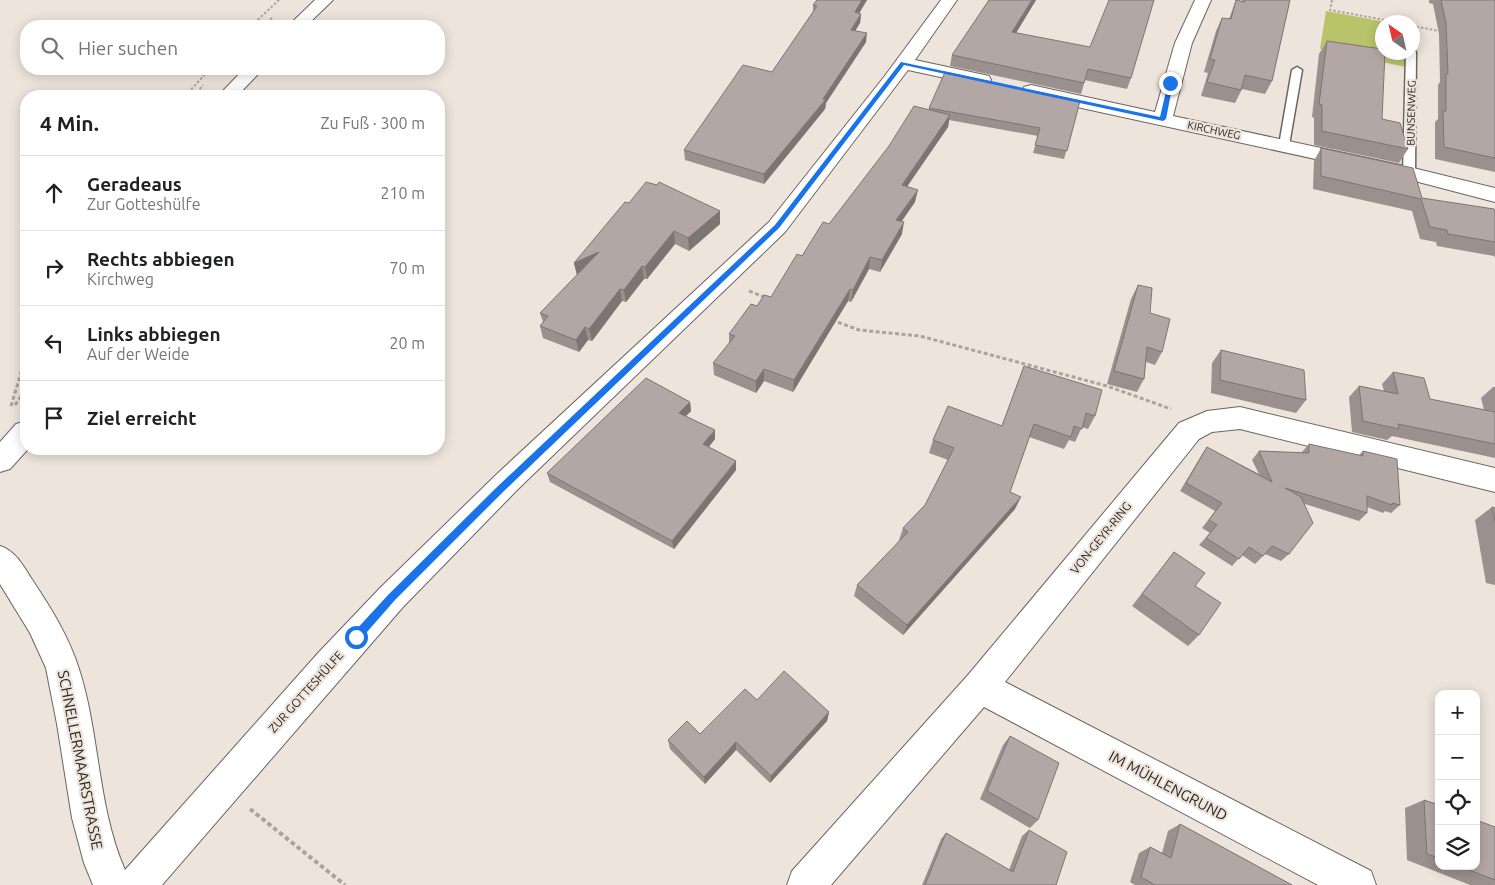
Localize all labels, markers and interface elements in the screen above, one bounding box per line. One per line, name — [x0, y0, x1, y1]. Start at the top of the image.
north arrow — [1375, 15, 1420, 60]
search box — [20, 20, 445, 75]
icon: search — [38, 34, 66, 62]
text: Hier suchen — [78, 37, 178, 59]
route end — [1159, 72, 1182, 95]
street label: BUNSENWEG — [1404, 80, 1418, 146]
text: 4 Min. — [40, 111, 99, 135]
text: Zu Fuß · 300 m — [320, 114, 425, 132]
street label: KIRCHWEG — [1186, 118, 1242, 142]
text: Geradeaus — [87, 173, 182, 195]
icon: ahead — [40, 179, 68, 207]
text: 210 m — [380, 184, 425, 202]
text: Zur Gotteshülfe — [87, 195, 200, 213]
text: Rechts abbiegen — [87, 248, 235, 270]
icon: right — [40, 254, 68, 282]
text: 70 m — [389, 259, 425, 277]
text: Kirchweg — [87, 270, 154, 288]
text: Links abbiegen — [87, 323, 221, 345]
icon: left — [40, 329, 68, 357]
text: 20 m — [389, 334, 425, 352]
text: Auf der Weide — [87, 345, 190, 363]
icon: arrive — [40, 404, 68, 432]
text: Ziel erreicht — [87, 407, 196, 429]
street label: VON-GEYR-RING — [1068, 499, 1134, 576]
route start — [345, 626, 368, 649]
street label: ZUR GOTTESHÜLFE — [266, 648, 346, 735]
street label: SCHNELLERMAARSTRASSE — [55, 669, 106, 851]
map controls — [1435, 690, 1480, 870]
button: + — [1435, 690, 1480, 735]
button: − — [1435, 735, 1480, 780]
street label: IM MÜHLENGRUND — [1106, 747, 1230, 824]
button: locate — [1435, 780, 1480, 825]
button: layers — [1435, 825, 1480, 870]

